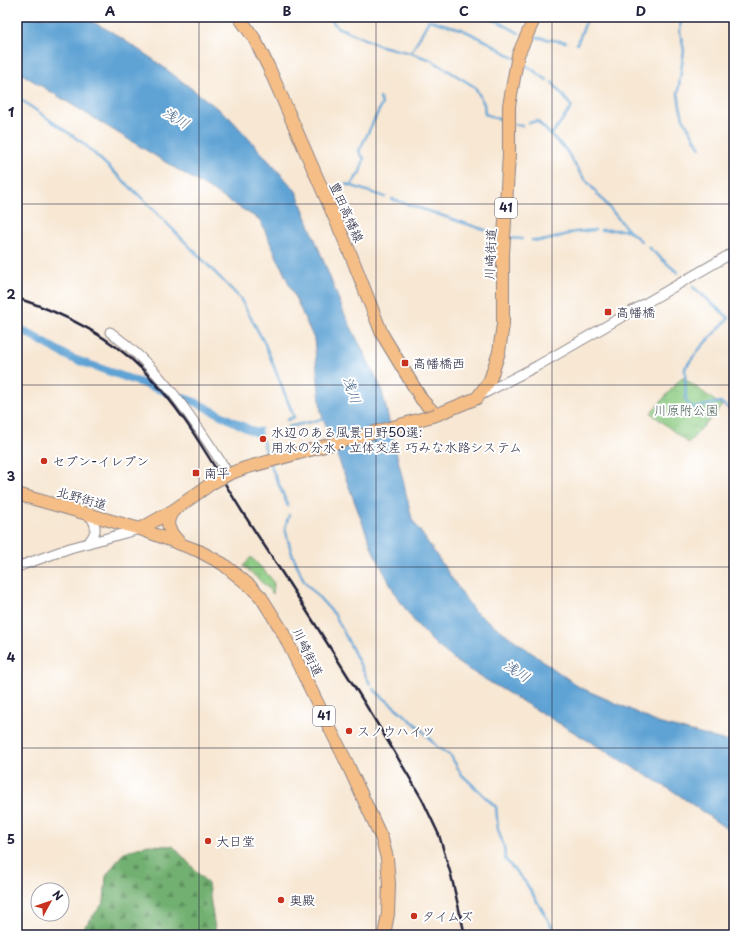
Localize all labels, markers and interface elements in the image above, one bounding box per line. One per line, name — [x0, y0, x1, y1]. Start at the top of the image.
text: A — [105, 1, 115, 20]
text: B — [283, 1, 292, 20]
text: C — [459, 1, 469, 20]
text: D — [636, 1, 646, 20]
water label: 浅川 — [159, 101, 194, 134]
text: 1 — [8, 102, 14, 121]
street label: 豊田高幡線 — [326, 178, 370, 246]
road number: 41 — [495, 198, 517, 218]
street label: 川崎街道 — [479, 228, 500, 280]
text: 2 — [6, 284, 16, 303]
place label: 高幡橋 — [616, 302, 655, 321]
marker: 高幡橋 — [603, 307, 613, 317]
place label: 高幡橋西 — [413, 353, 465, 372]
marker: 高幡橋西 — [400, 358, 410, 368]
water label: 浅川 — [338, 373, 367, 406]
park label: 川原附公園 — [653, 400, 719, 419]
place label: 水辺のある風景日野50選: 用水の分水・立体交差 巧みな水路システム — [271, 422, 522, 456]
marker: 水辺のある風景日野50選: 用水の分水・立体交差 巧みな水路システム — [258, 434, 268, 444]
place label: セブン-イレブン — [52, 451, 149, 470]
marker: セブン-イレブン — [39, 456, 49, 466]
place label: 南平 — [204, 463, 230, 482]
text: 3 — [7, 466, 16, 485]
marker: 南平 — [191, 468, 201, 478]
street label: 北野街道 — [55, 481, 110, 514]
street label: 川崎街道 — [289, 624, 328, 679]
text: 4 — [7, 647, 16, 666]
water label: 浅川 — [500, 654, 535, 687]
road number: 41 — [313, 706, 335, 726]
place label: スノウハイツ — [357, 721, 435, 740]
marker: スノウハイツ — [344, 726, 354, 736]
text: 5 — [7, 829, 15, 848]
place label: 大日堂 — [216, 831, 255, 850]
marker: 大日堂 — [203, 836, 213, 846]
north arrow — [30, 882, 70, 922]
text: N — [49, 886, 68, 904]
place label: 奥殿 — [289, 890, 315, 909]
marker: 奥殿 — [276, 895, 286, 905]
place label: タイムズ — [422, 906, 473, 925]
marker: タイムズ — [409, 911, 419, 921]

